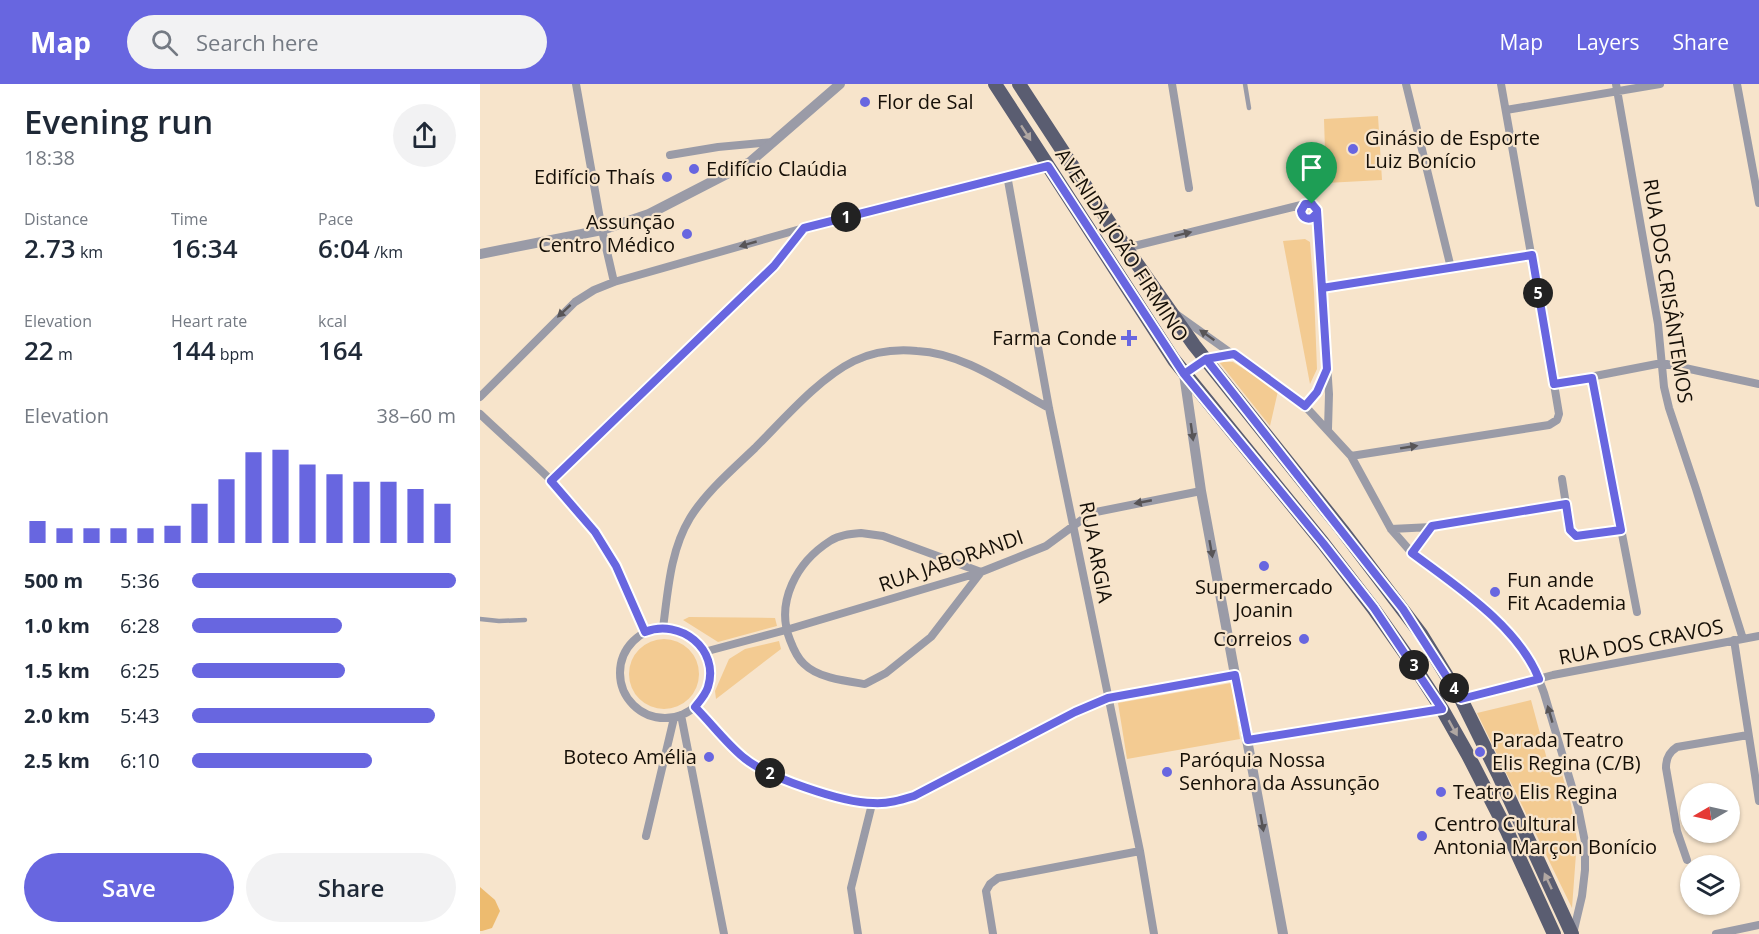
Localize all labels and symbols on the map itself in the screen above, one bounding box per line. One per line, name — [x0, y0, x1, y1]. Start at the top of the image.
place label: Flor de Sal — [877, 88, 974, 115]
marker: Flor de Sal — [858, 95, 872, 109]
place label: Ginásio de Esporte Luiz Bonício — [1365, 124, 1540, 174]
one-way arrow — [1021, 125, 1032, 141]
pin — [1286, 142, 1337, 204]
marker: Ginásio de Esporte Luiz Bonício — [1346, 142, 1360, 156]
street label: AVENIDA JOÃO FIRMINO — [1050, 143, 1195, 347]
place label: Edifício Claúdia — [706, 155, 847, 182]
marker: Edifício Claúdia — [687, 162, 701, 176]
place label: Edifício Thaís — [534, 163, 655, 190]
marker: Edifício Thaís — [660, 170, 674, 184]
street label: RUA DOS CRISÂNTEMOS — [1637, 177, 1700, 405]
pin: 1 — [831, 202, 861, 232]
place label: Assunção Centro Médico — [538, 208, 675, 258]
marker: Assunção Centro Médico — [680, 227, 694, 241]
one-way arrow — [1173, 229, 1192, 239]
one-way arrow — [739, 240, 757, 250]
pin: 5 — [1523, 278, 1553, 308]
one-way arrow — [557, 304, 572, 318]
place label: Farma Conde — [992, 324, 1117, 351]
one-way arrow — [1199, 329, 1215, 341]
marker: Farma Conde — [1122, 331, 1136, 345]
one-way arrow — [1188, 423, 1197, 442]
one-way arrow — [1399, 442, 1418, 451]
one-way arrow — [1133, 498, 1152, 507]
street label: RUA ARGIA — [1073, 499, 1120, 605]
street label: RUA JABORANDI — [875, 523, 1027, 598]
one-way arrow — [1207, 539, 1216, 558]
marker: Supermercado Joanin — [1257, 559, 1271, 573]
place label: Fun ande Fit Academia — [1507, 566, 1626, 616]
place label: Supermercado Joanin — [1195, 573, 1333, 623]
marker: Fun ande Fit Academia — [1488, 585, 1502, 599]
street label: RUA DOS CRAVOS — [1556, 612, 1725, 671]
place label: Correios — [1213, 625, 1292, 652]
marker: Correios — [1297, 632, 1311, 646]
pin: 3 — [1399, 650, 1429, 680]
pin: 4 — [1439, 673, 1469, 703]
one-way arrow — [1545, 704, 1554, 722]
one-way arrow — [1448, 720, 1458, 737]
place label: Parada Teatro Elis Regina (C/B) — [1492, 726, 1641, 776]
place label: Boteco Amélia — [563, 743, 697, 770]
marker: Parada Teatro Elis Regina (C/B) — [1473, 745, 1487, 759]
place label: Paróquia Nossa Senhora da Assunção — [1179, 746, 1380, 796]
marker: Boteco Amélia — [702, 750, 716, 764]
pin: 2 — [755, 758, 785, 788]
marker: Paróquia Nossa Senhora da Assunção — [1160, 765, 1174, 779]
place label: Teatro Elis Regina — [1453, 778, 1618, 805]
north arrow — [1680, 783, 1740, 843]
marker: Teatro Elis Regina — [1434, 785, 1448, 799]
place label: Centro Cultural Antonia Marçon Bonício — [1434, 810, 1657, 860]
one-way arrow — [1258, 814, 1267, 833]
marker: Centro Cultural Antonia Marçon Bonício — [1415, 829, 1429, 843]
one-way arrow — [1543, 872, 1552, 889]

